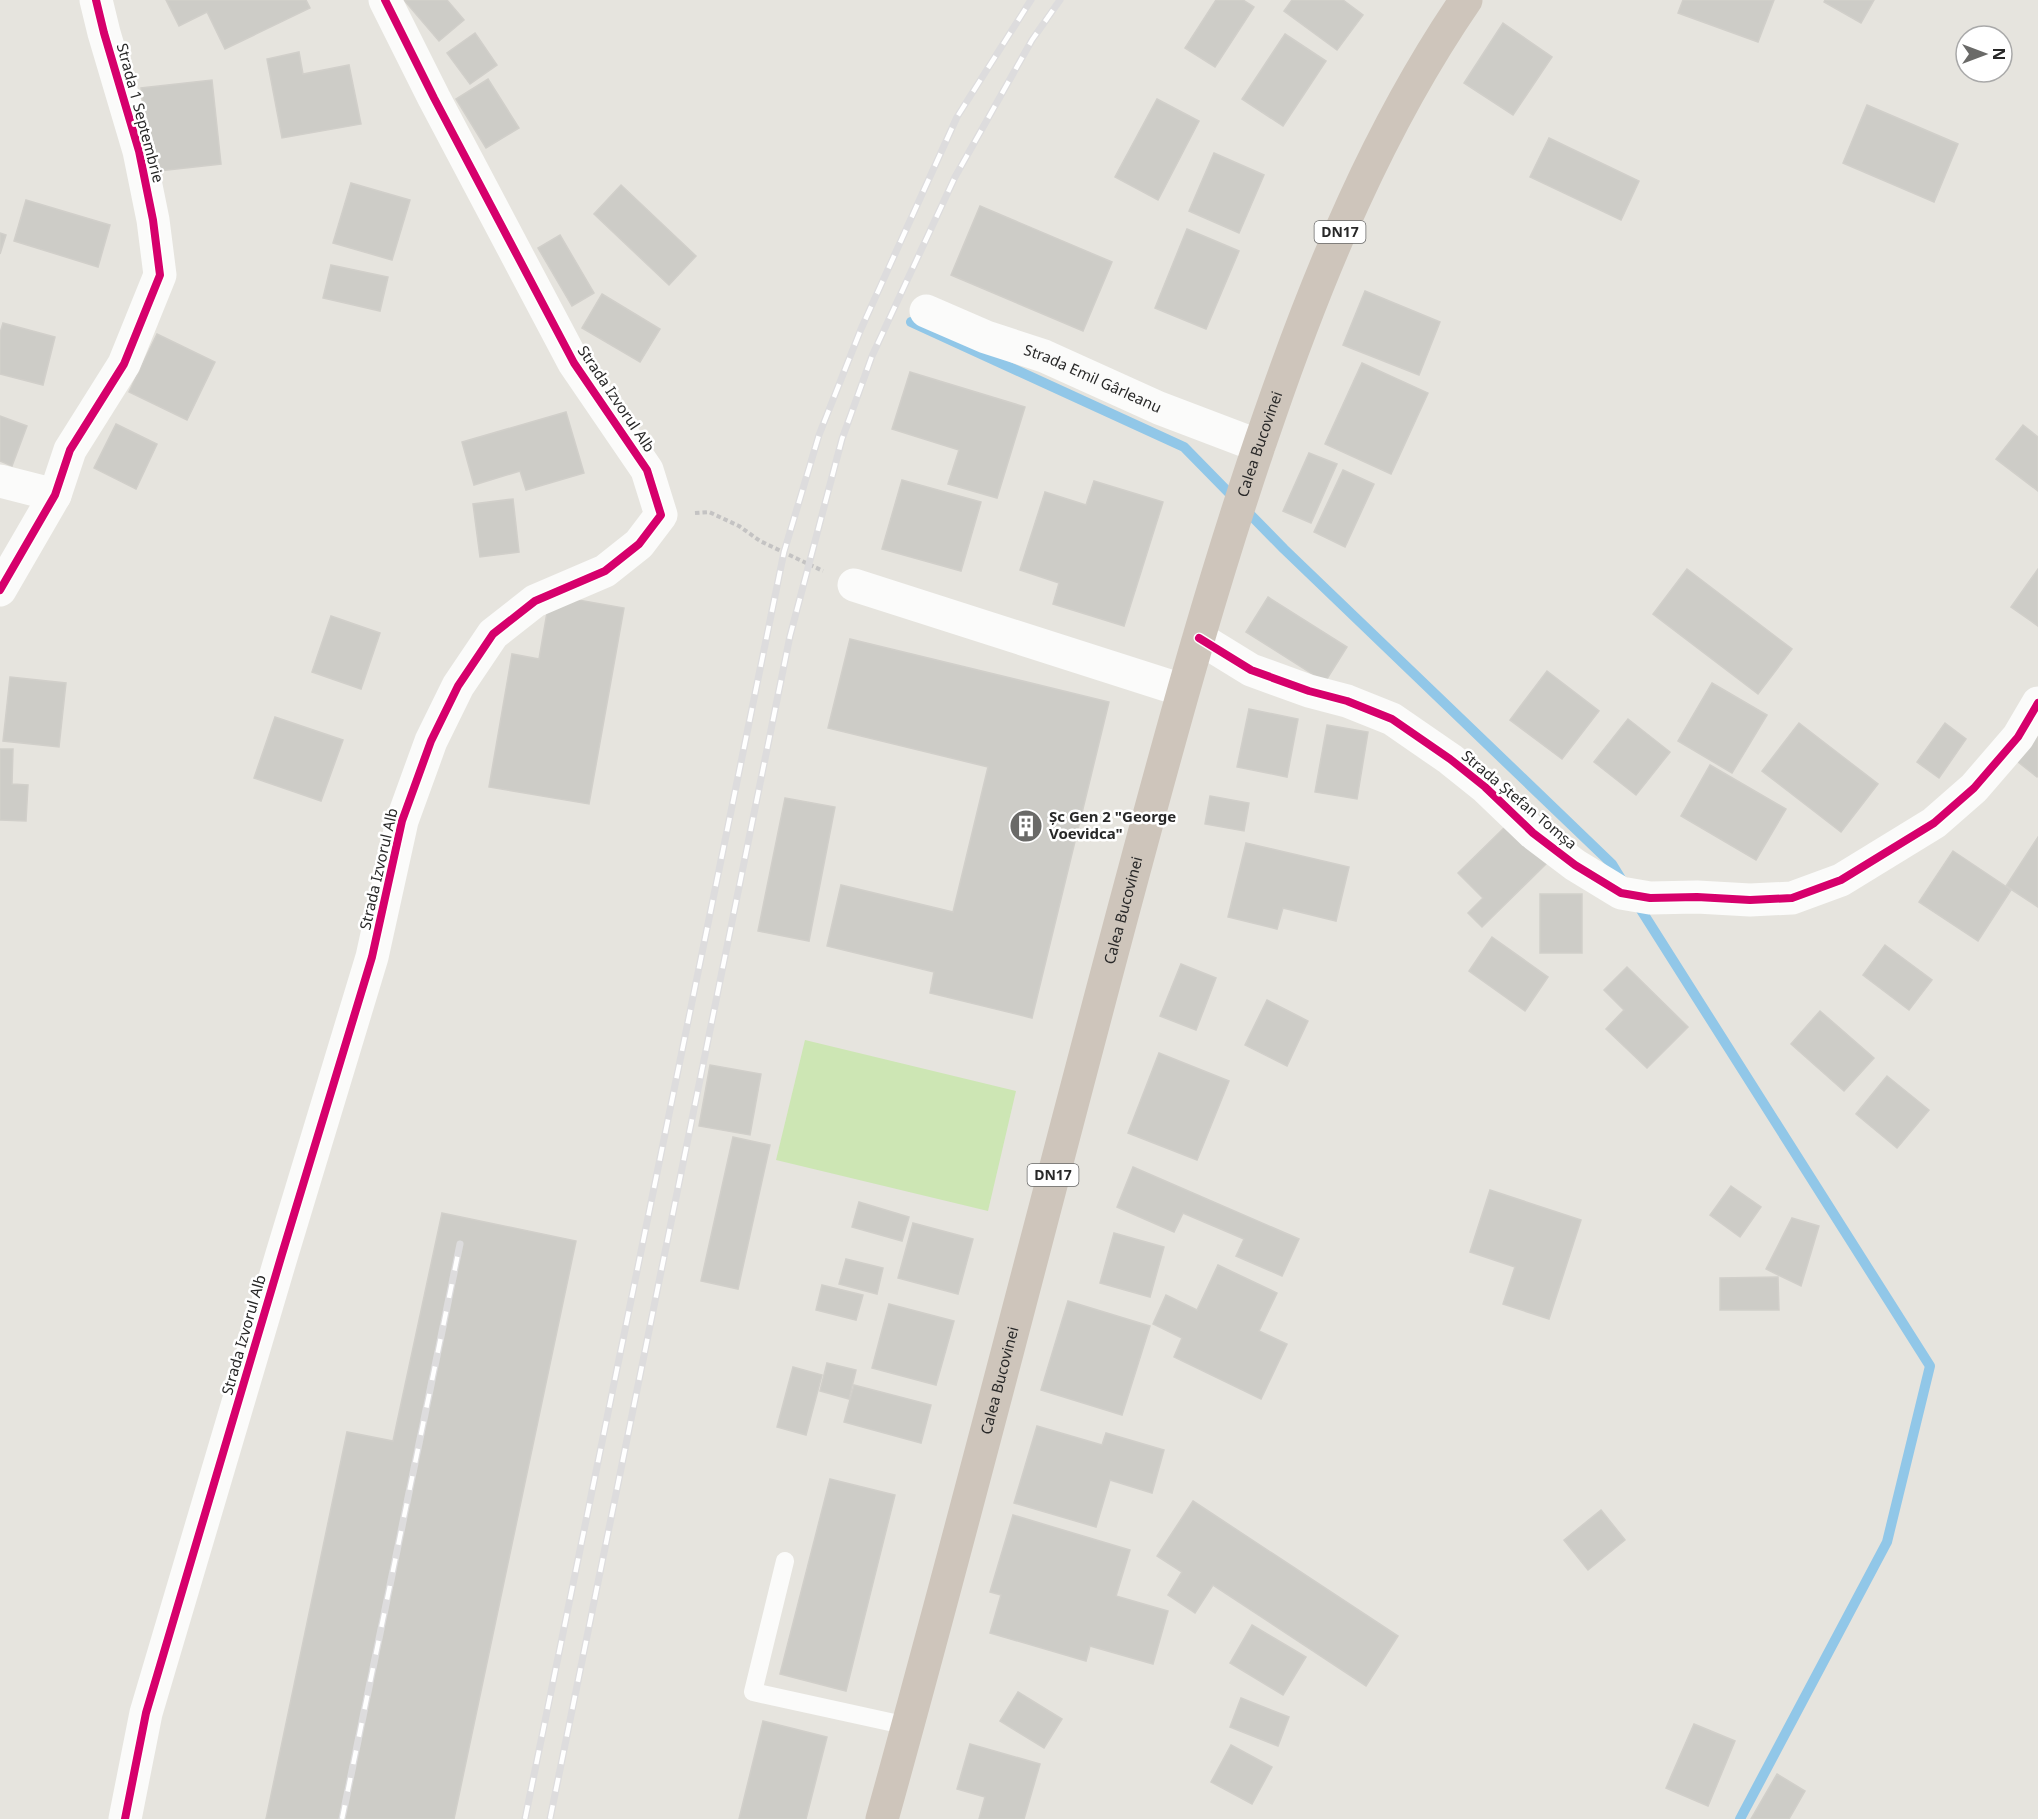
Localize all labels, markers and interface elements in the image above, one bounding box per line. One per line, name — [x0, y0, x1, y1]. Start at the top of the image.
north arrow — [1954, 24, 2014, 84]
street label: Strada 1 Septembrie — [113, 41, 169, 185]
text: N — [1988, 47, 2010, 61]
road number: DN17 — [1314, 221, 1366, 243]
street label: Strada Emil Gârleanu — [1022, 339, 1165, 417]
street label: Strada Izvorul Alb — [574, 341, 660, 456]
street label: Calea Bucovinei — [1232, 388, 1286, 499]
street label: Strada Ștefan Tomșa — [1458, 745, 1581, 853]
street label: Strada Izvorul Alb — [354, 806, 402, 932]
place label: Șc Gen 2 "George Voevidca" — [1049, 806, 1176, 843]
building icon: Șc Gen 2 "George Voevidca" — [1008, 808, 1044, 844]
street label: Calea Bucovinei — [1099, 854, 1146, 966]
road number: DN17 — [1028, 1164, 1078, 1186]
street label: Strada Izvorul Alb — [216, 1272, 270, 1397]
street label: Calea Bucovinei — [975, 1324, 1023, 1436]

